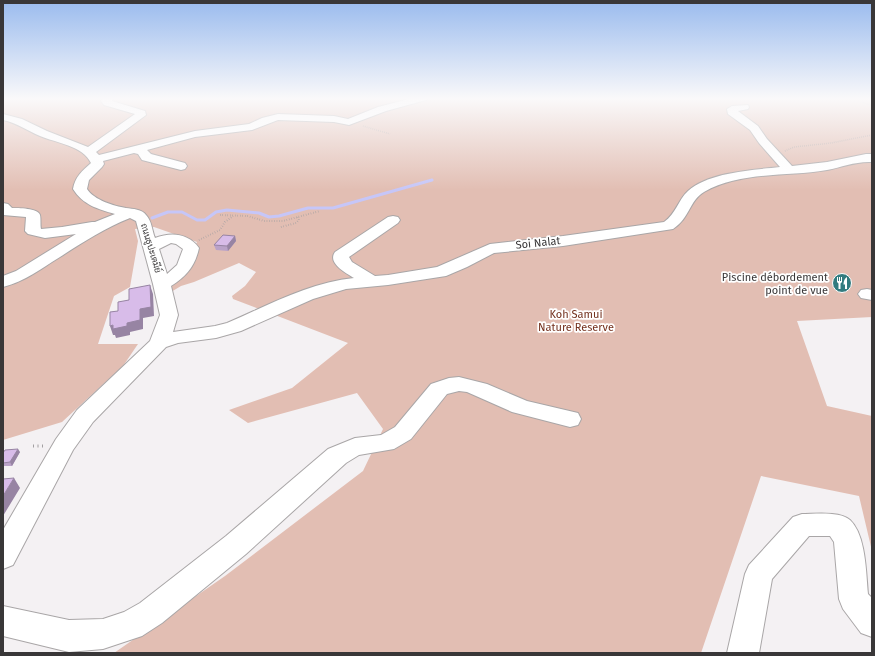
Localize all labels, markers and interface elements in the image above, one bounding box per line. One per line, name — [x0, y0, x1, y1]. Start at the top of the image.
street label: ถนนธูปะเตมีย์ — [138, 222, 164, 274]
street label: Soi Nalat — [515, 234, 561, 252]
place label: Piscine débordement point de vue — [722, 271, 828, 297]
restaurant icon: Piscine débordement point de vue — [831, 272, 853, 294]
park label: Koh Samui Nature Reserve — [538, 308, 614, 334]

